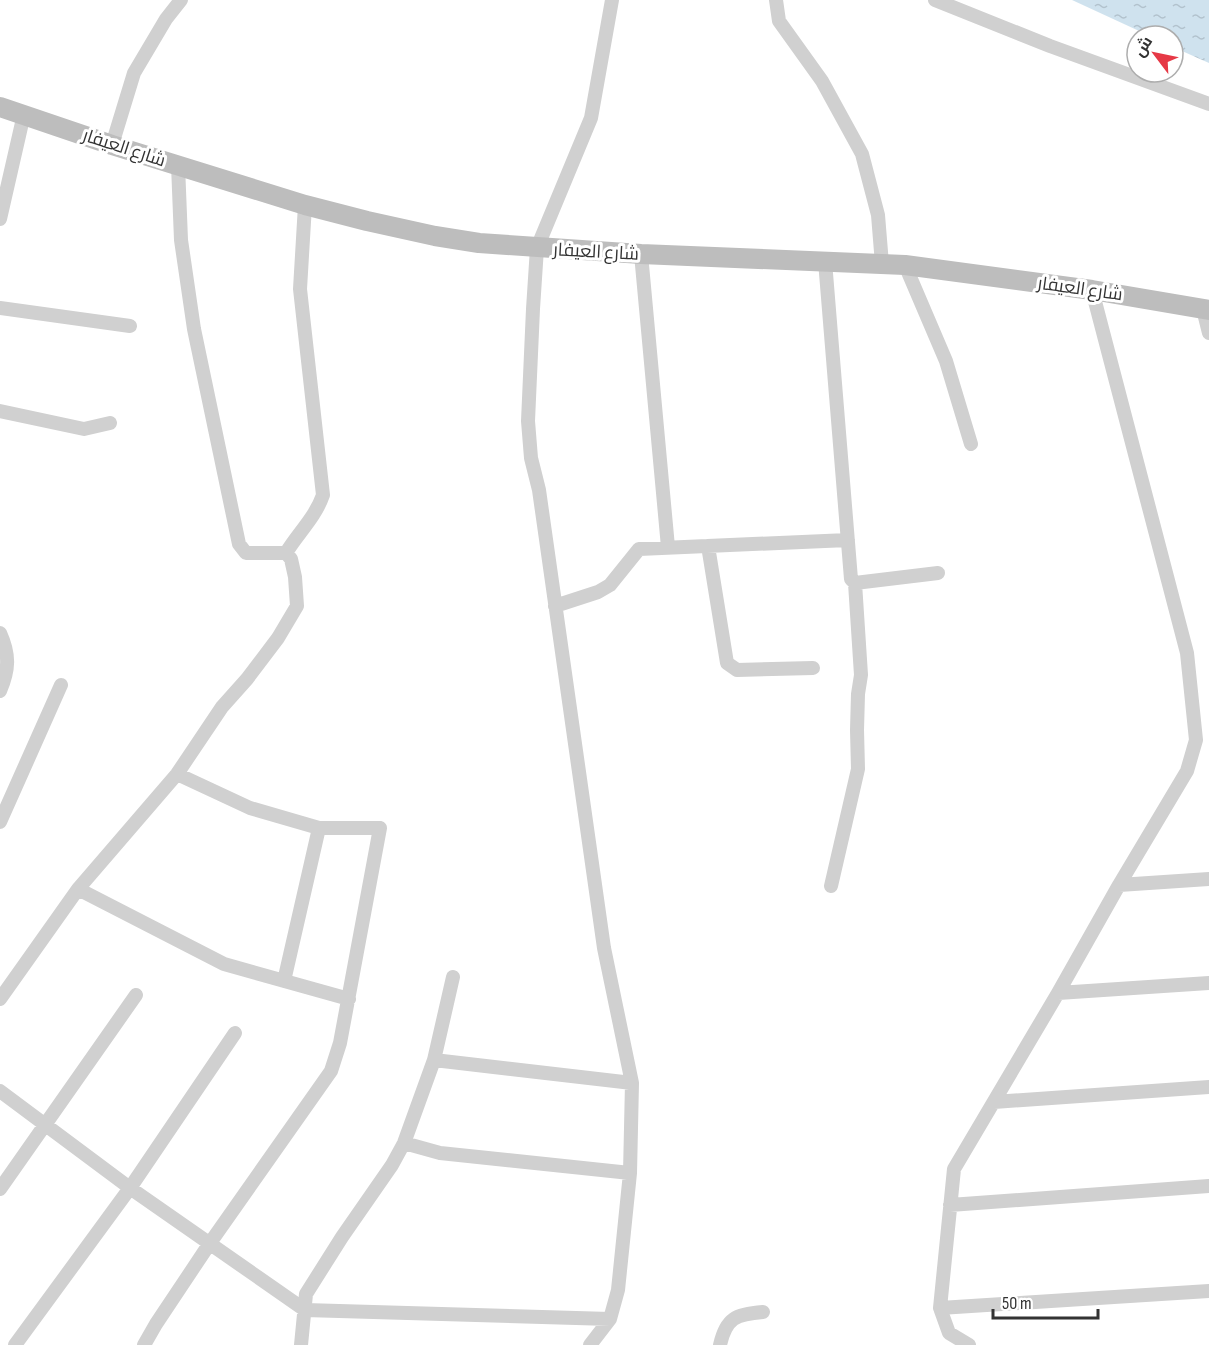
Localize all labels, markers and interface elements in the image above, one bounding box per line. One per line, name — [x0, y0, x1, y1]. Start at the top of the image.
north arrow — [1125, 24, 1185, 84]
text: ش — [1130, 33, 1157, 61]
street label: شارع العيفار — [79, 124, 168, 172]
street label: شارع العيفار — [552, 239, 639, 266]
street label: شارع العيفار — [1035, 272, 1124, 306]
scale bar — [993, 1282, 1098, 1320]
text: 50 m — [1002, 1293, 1032, 1314]

